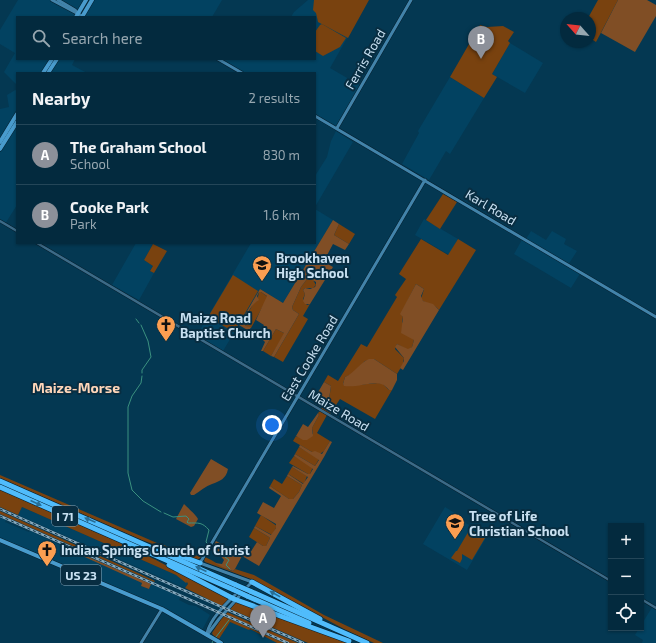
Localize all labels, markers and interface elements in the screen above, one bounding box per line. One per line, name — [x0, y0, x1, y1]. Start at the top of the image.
north arrow — [560, 12, 596, 48]
search box — [16, 16, 316, 60]
street label: Ferris Road — [341, 26, 389, 92]
pin: B — [468, 26, 494, 59]
icon: search — [30, 27, 52, 49]
text: Search here — [62, 29, 143, 47]
text: Nearby — [32, 88, 90, 108]
text: 2 results — [248, 90, 300, 106]
text: The Graham School — [70, 138, 206, 156]
text: A — [41, 147, 49, 163]
text: 830 m — [263, 147, 300, 163]
text: School — [70, 156, 110, 172]
street label: Karl Road — [463, 186, 519, 228]
text: Cooke Park — [70, 198, 149, 216]
text: B — [41, 207, 49, 223]
text: 1.6 km — [264, 207, 300, 223]
text: Park — [70, 216, 97, 232]
place label: Brookhaven High School — [276, 250, 350, 281]
school or university icon: Brookhaven High School — [251, 254, 273, 282]
place label: Maize Road Baptist Church — [180, 310, 271, 341]
street label: East Cooke Road — [277, 312, 341, 404]
church icon: Maize Road Baptist Church — [155, 314, 177, 342]
district label: Maize-Morse — [32, 379, 120, 396]
street label: Maize Road — [306, 386, 372, 434]
your location — [262, 415, 282, 435]
one-way arrow — [30, 500, 41, 506]
road number: I 71 — [52, 506, 78, 526]
place label: Tree of Life Christian School — [469, 508, 570, 539]
school or university icon: Tree of Life Christian School — [444, 512, 466, 540]
one-way arrow — [84, 517, 95, 523]
map controls — [608, 523, 644, 631]
button: + — [608, 523, 644, 559]
church icon: Indian Springs Church of Christ — [36, 539, 58, 567]
place label: Indian Springs Church of Christ — [61, 542, 250, 558]
button: − — [608, 559, 644, 595]
road number: US 23 — [61, 565, 101, 585]
one-way arrow — [195, 566, 206, 572]
one-way arrow — [269, 590, 281, 597]
button: locate — [608, 595, 644, 631]
pin: A — [250, 605, 276, 638]

